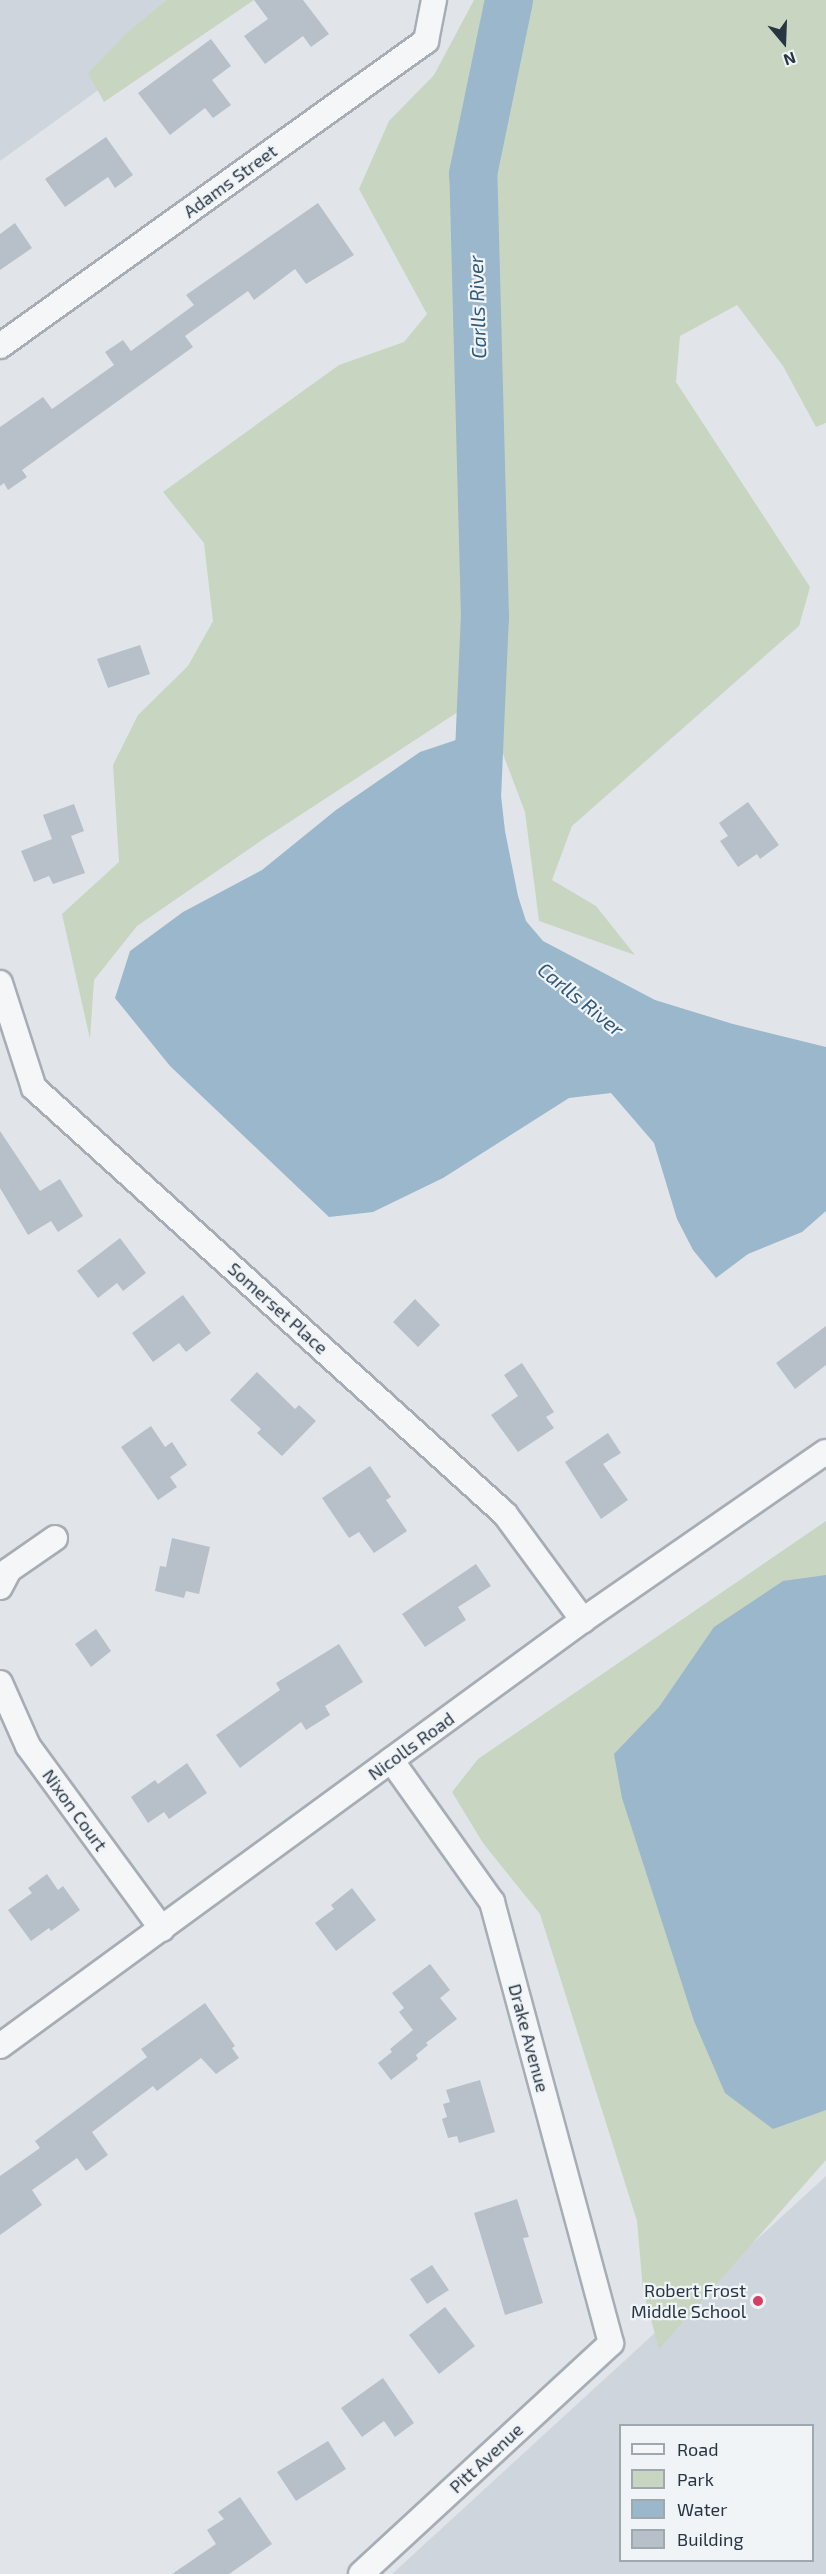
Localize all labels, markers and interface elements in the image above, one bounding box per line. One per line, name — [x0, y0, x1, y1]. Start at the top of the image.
north arrow — [754, 12, 814, 72]
text: N — [781, 49, 799, 70]
street label: Adams Street — [179, 140, 281, 222]
water label: Carlls River — [463, 255, 491, 359]
water label: Carlls River — [533, 957, 629, 1041]
street label: Somerset Place — [224, 1258, 332, 1358]
street label: Nicolls Road — [364, 1707, 458, 1785]
street label: Nixon Court — [38, 1765, 112, 1855]
street label: Drake Avenue — [504, 1981, 554, 2095]
place label: Robert Frost Middle School — [631, 2280, 746, 2322]
marker: Robert Frost Middle School — [751, 2294, 765, 2308]
street label: Pitt Avenue — [445, 2418, 527, 2498]
legend — [619, 2424, 814, 2562]
text: Road — [677, 2438, 718, 2460]
text: Park — [677, 2468, 714, 2490]
text: Water — [677, 2498, 727, 2520]
text: Building — [677, 2528, 744, 2550]

